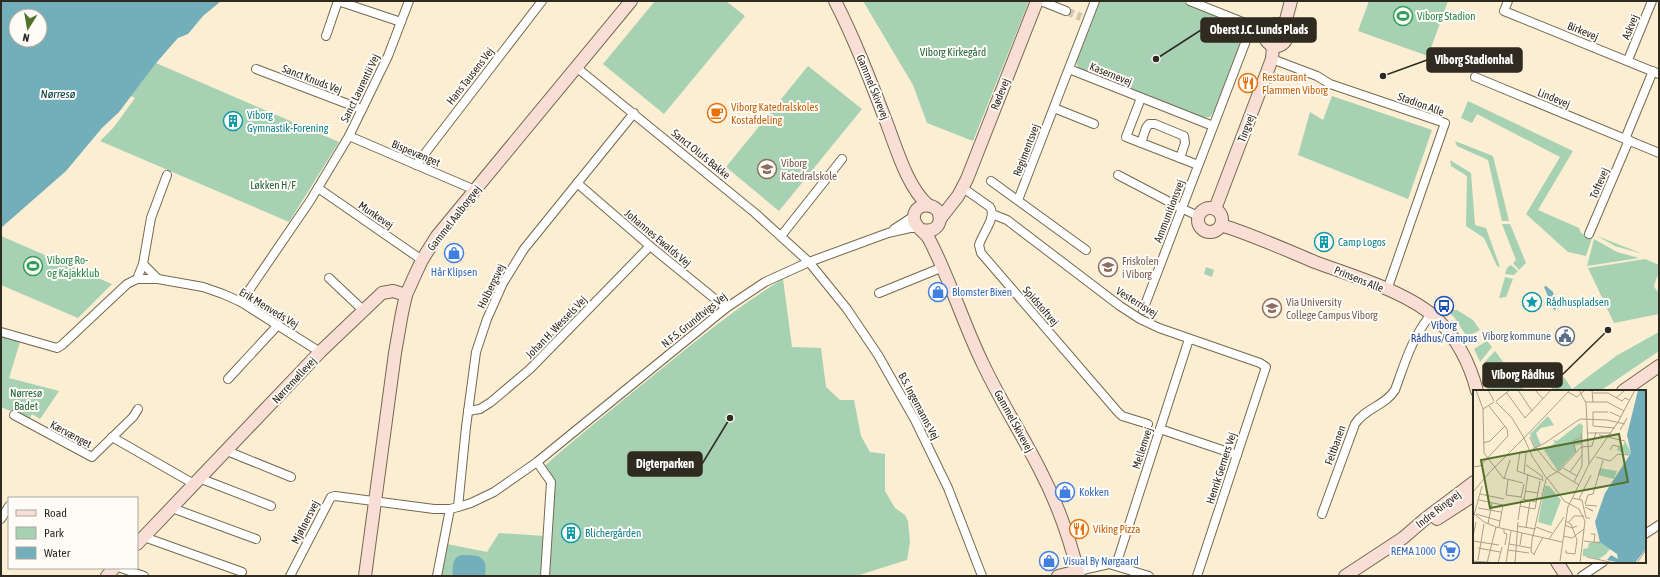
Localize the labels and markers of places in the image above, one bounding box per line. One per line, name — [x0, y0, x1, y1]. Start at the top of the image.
sports icon: Viborg Stadion — [1392, 5, 1414, 27]
place label: Viborg Stadion — [1417, 10, 1476, 22]
callout: Oberst J.C. Lunds Plads — [1201, 18, 1316, 42]
callout: Viborg Stadionhal — [1427, 48, 1522, 72]
place label: Restaurant Flammen Viborg — [1262, 71, 1328, 96]
restaurant icon: Restaurant Flammen Viborg — [1237, 72, 1259, 94]
place label: Viborg Katedralskoles Kostafdeling — [731, 101, 818, 126]
cafe icon: Viborg Katedralskoles Kostafdeling — [706, 102, 728, 124]
place label: Viborg Gymnastik-Forening — [247, 109, 329, 134]
building icon: Viborg Gymnastik-Forening — [222, 110, 244, 132]
place label: Viborg Katedralskole — [781, 157, 837, 182]
school or university icon: Viborg Katedralskole — [756, 158, 778, 180]
building icon: Camp Logos — [1313, 231, 1335, 253]
place label: Camp Logos — [1338, 236, 1386, 248]
shop icon: Hår Klipsen — [443, 242, 465, 264]
place label: Viborg Ro- og Kajakklub — [47, 254, 99, 279]
sports icon: Viborg Ro- og Kajakklub — [22, 255, 44, 277]
place label: Friskolen i Viborg — [1122, 255, 1159, 280]
school or university icon: Friskolen i Viborg — [1097, 256, 1119, 278]
place label: Hår Klipsen — [431, 266, 477, 278]
shop icon: Blomster Bixen — [927, 281, 949, 303]
place label: Blomster Bixen — [952, 286, 1012, 298]
place icon: Rådhuspladsen — [1521, 291, 1543, 313]
bus stop icon: Viborg Rådhus/Campus — [1433, 295, 1455, 317]
place label: Via University College Campus Viborg — [1286, 296, 1378, 321]
place label: Rådhuspladsen — [1546, 296, 1609, 308]
school or university icon: Via University College Campus Viborg — [1261, 297, 1283, 319]
place label: Viborg Rådhus/Campus — [1411, 319, 1477, 344]
public building icon: Viborg kommune — [1554, 325, 1576, 347]
place label: Viborg kommune — [1482, 330, 1551, 342]
callout: Viborg Rådhus — [1483, 363, 1562, 387]
callout: Digterparken — [628, 452, 702, 476]
shop icon: Kokken — [1054, 481, 1076, 503]
place label: Kokken — [1079, 486, 1109, 498]
restaurant icon: Viking Pizza — [1068, 518, 1090, 540]
building icon: Blichergården — [560, 522, 582, 544]
place label: Viking Pizza — [1093, 523, 1140, 535]
place label: Blichergården — [585, 527, 641, 539]
supermarket icon: REMA 1000 — [1439, 540, 1461, 562]
place label: REMA 1000 — [1391, 545, 1436, 557]
shop icon: Visual By Nørgaard — [1038, 550, 1060, 572]
place label: Visual By Nørgaard — [1063, 555, 1139, 567]

